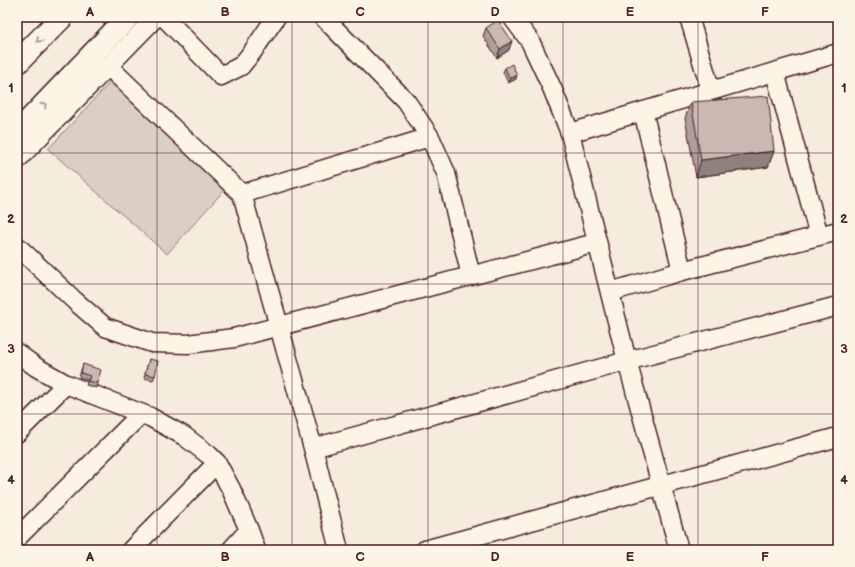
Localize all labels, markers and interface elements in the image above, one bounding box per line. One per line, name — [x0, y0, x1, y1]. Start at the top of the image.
text: A — [85, 4, 94, 20]
text: B — [220, 4, 230, 20]
text: C — [355, 4, 365, 20]
text: D — [490, 4, 500, 20]
text: E — [626, 4, 635, 20]
text: F — [761, 4, 769, 20]
one-way arrow — [36, 35, 44, 43]
text: 1 — [8, 80, 14, 96]
text: 1 — [841, 80, 847, 96]
one-way arrow — [39, 102, 47, 110]
text: 2 — [7, 211, 15, 227]
text: 2 — [840, 211, 848, 227]
text: 3 — [7, 341, 15, 357]
text: 3 — [840, 341, 848, 357]
text: 4 — [7, 472, 15, 488]
text: 4 — [840, 472, 848, 488]
text: A — [85, 549, 94, 565]
text: B — [220, 549, 230, 565]
text: C — [355, 549, 365, 565]
text: D — [490, 549, 500, 565]
text: E — [626, 549, 635, 565]
text: F — [761, 549, 769, 565]

